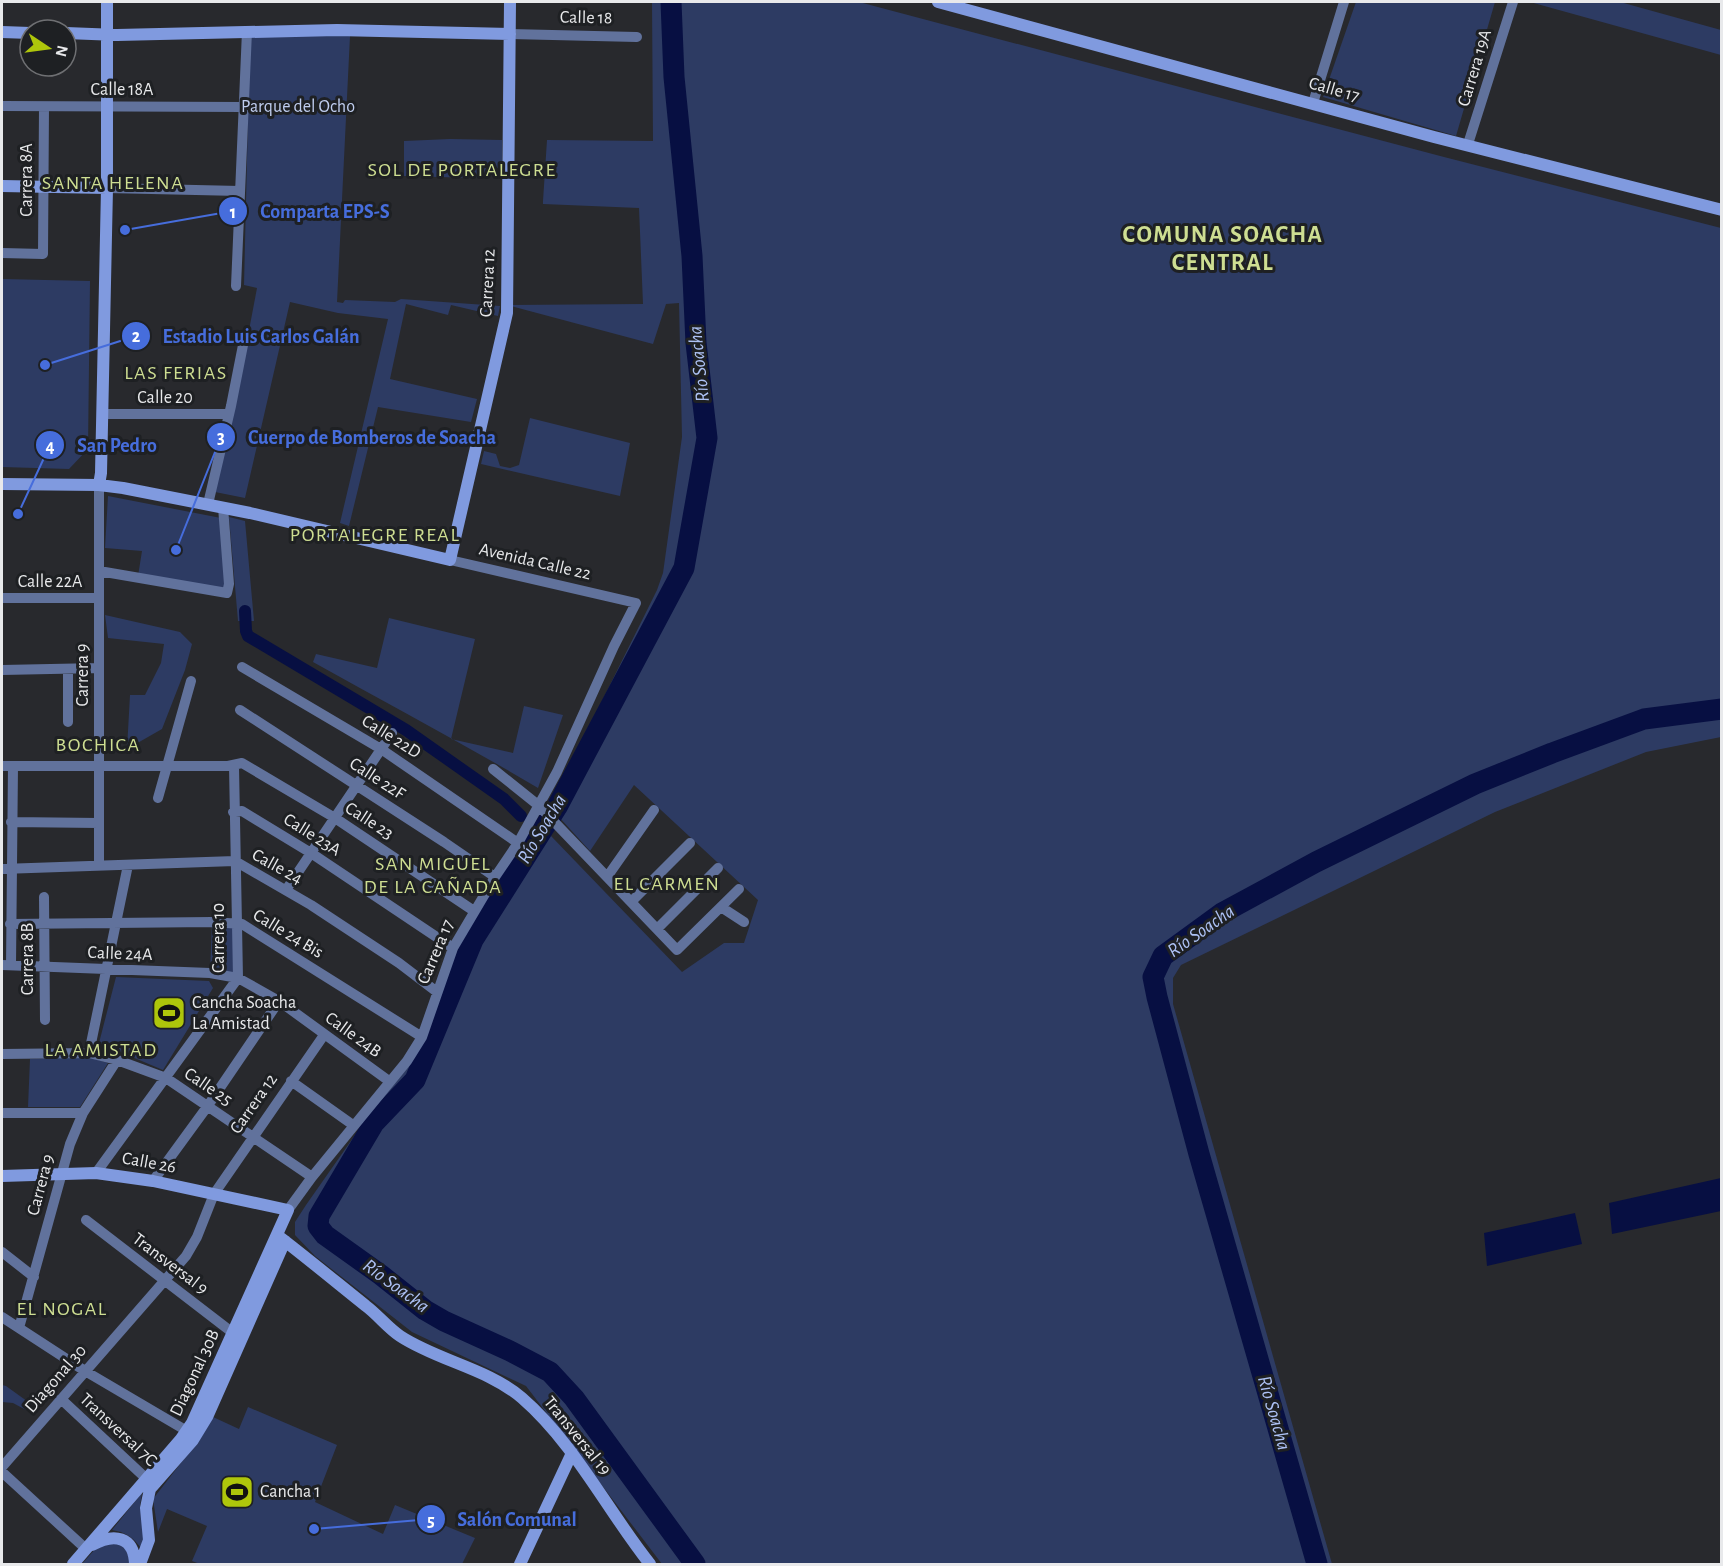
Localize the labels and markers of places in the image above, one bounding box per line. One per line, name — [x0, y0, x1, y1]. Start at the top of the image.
callout: Comparta EPS-S — [218, 192, 401, 230]
callout: Estadio Luis Carlos Galán — [121, 317, 372, 355]
callout: Cuerpo de Bomberos de Soacha — [206, 418, 508, 456]
callout: San Pedro — [35, 426, 169, 464]
place label: Cancha Soacha La Amistad — [192, 994, 296, 1033]
sports icon: Cancha Soacha La Amistad — [151, 995, 187, 1031]
sports icon: Cancha 1 — [219, 1474, 255, 1510]
place label: Cancha 1 — [260, 1483, 321, 1501]
callout: Salón Comunal — [416, 1500, 589, 1538]

